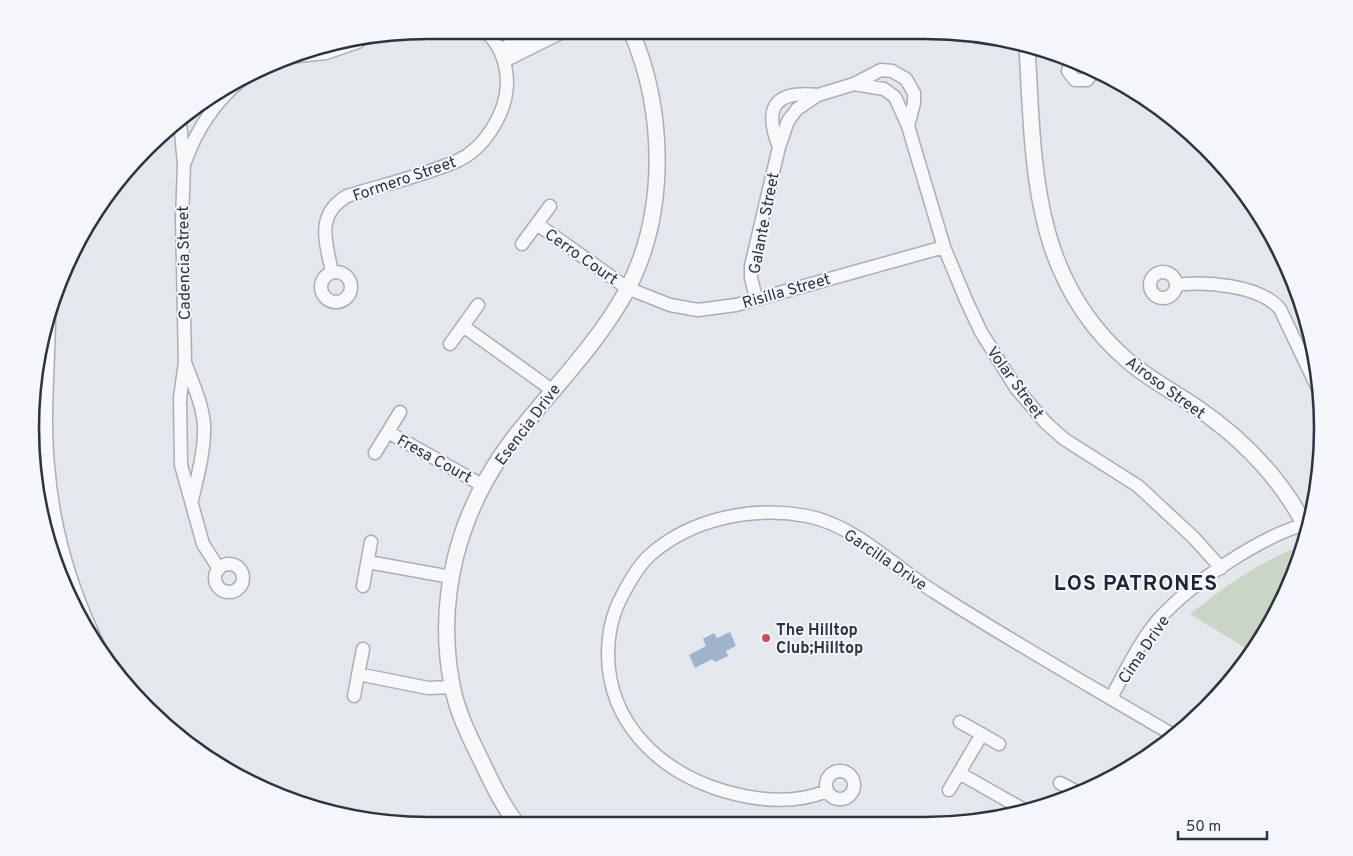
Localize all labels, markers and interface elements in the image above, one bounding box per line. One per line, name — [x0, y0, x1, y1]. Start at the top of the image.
street label: Formero Street — [350, 153, 459, 207]
street label: Galante Street — [745, 171, 785, 276]
street label: Cadencia Street — [174, 206, 196, 320]
street label: Cerro Court — [540, 225, 621, 290]
street label: Risilla Street — [740, 270, 833, 314]
street label: Volar Street — [981, 343, 1047, 423]
street label: Airoso Street — [1121, 353, 1209, 424]
street label: Esencia Drive — [491, 381, 566, 470]
street label: Fresa Court — [393, 431, 475, 489]
street label: Garcilla Drive — [840, 526, 930, 596]
district label: LOS PATRONES — [1054, 571, 1218, 598]
street label: Cima Drive — [1115, 612, 1175, 688]
place label: The Hilltop Club;Hilltop — [776, 621, 863, 659]
marker: The Hilltop Club;Hilltop — [760, 632, 772, 644]
scale bar — [1178, 808, 1267, 840]
text: 50 m — [1186, 818, 1221, 837]

